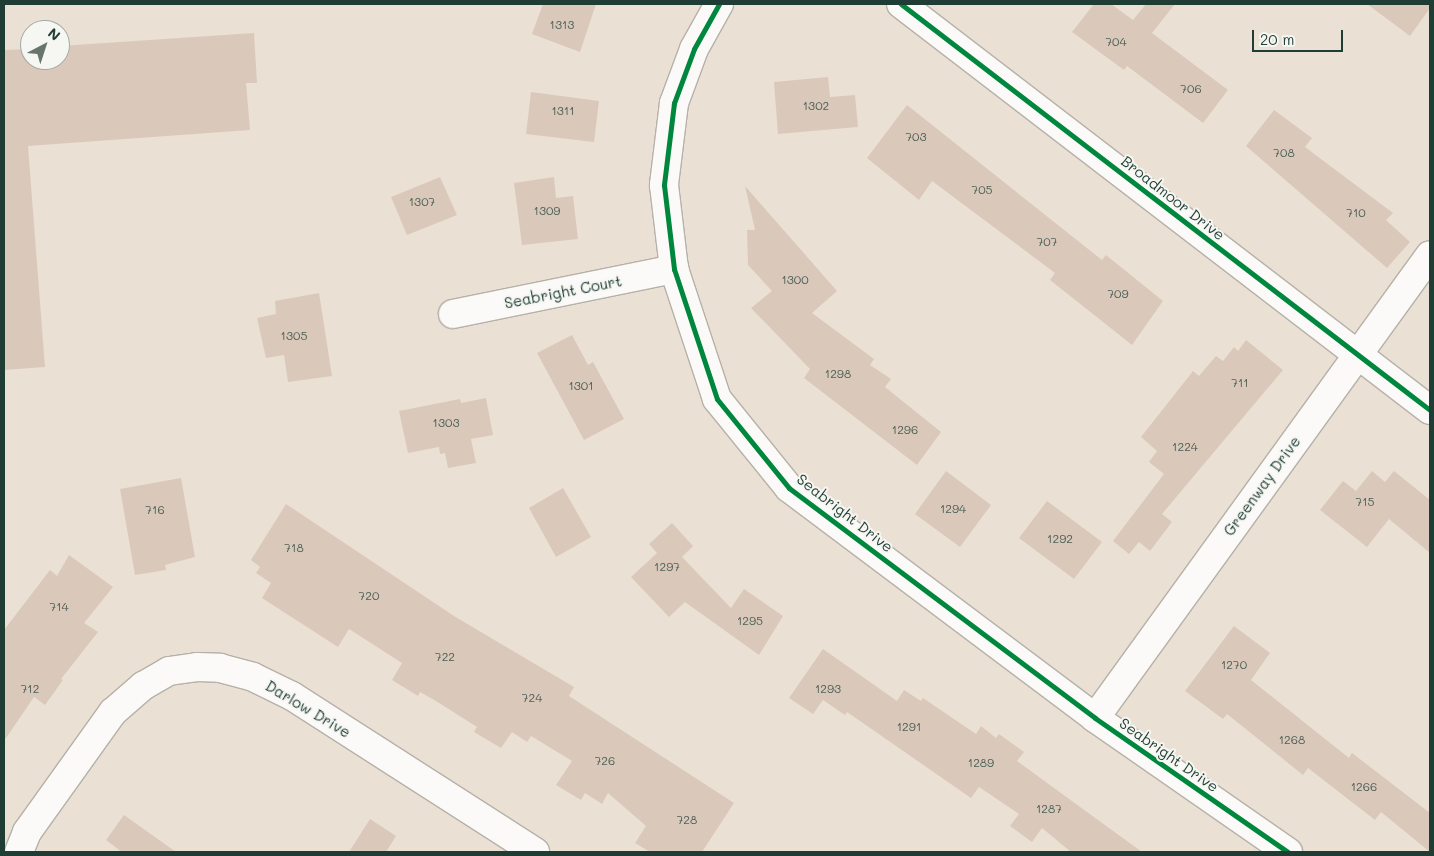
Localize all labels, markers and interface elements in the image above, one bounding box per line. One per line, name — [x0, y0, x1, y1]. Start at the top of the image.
house number: 1313 — [550, 18, 574, 32]
north arrow — [20, 20, 70, 70]
scale bar — [1254, 20, 1345, 52]
text: N — [44, 23, 64, 45]
text: 20 m — [1260, 29, 1294, 49]
house number: 704 — [1105, 35, 1127, 49]
house number: 706 — [1180, 82, 1202, 96]
house number: 1302 — [803, 99, 829, 113]
house number: 1311 — [551, 104, 575, 118]
house number: 703 — [905, 130, 927, 144]
house number: 708 — [1273, 146, 1295, 160]
street label: Broadmoor Drive — [1118, 152, 1228, 244]
house number: 705 — [971, 183, 993, 197]
house number: 1307 — [409, 195, 435, 209]
house number: 1309 — [534, 204, 560, 218]
house number: 710 — [1346, 206, 1366, 220]
house number: 707 — [1037, 235, 1057, 249]
street label: Seabright Court — [503, 272, 623, 312]
house number: 1300 — [781, 273, 809, 287]
house number: 709 — [1107, 287, 1129, 301]
house number: 1305 — [281, 329, 307, 343]
house number: 1298 — [825, 367, 851, 381]
house number: 711 — [1231, 376, 1249, 390]
house number: 1301 — [568, 379, 594, 393]
house number: 1303 — [433, 416, 459, 430]
house number: 1296 — [892, 423, 918, 437]
street label: Greenway Drive — [1220, 433, 1304, 539]
house number: 1224 — [1172, 440, 1198, 454]
street label: Seabright Drive — [793, 470, 897, 556]
house number: 715 — [1355, 495, 1375, 509]
house number: 1294 — [940, 502, 966, 516]
house number: 716 — [145, 503, 165, 517]
house number: 1292 — [1047, 532, 1073, 546]
house number: 718 — [284, 541, 304, 555]
house number: 1297 — [654, 560, 680, 574]
house number: 720 — [359, 589, 379, 603]
house number: 714 — [49, 600, 69, 614]
house number: 1295 — [737, 614, 763, 628]
house number: 722 — [435, 650, 455, 664]
house number: 1270 — [1221, 658, 1247, 672]
street label: Darlow Drive — [262, 677, 354, 741]
house number: 712 — [21, 682, 39, 696]
house number: 1293 — [815, 682, 841, 696]
house number: 724 — [522, 691, 542, 705]
street label: Seabright Drive — [1116, 714, 1222, 796]
house number: 1291 — [897, 720, 921, 734]
house number: 1268 — [1279, 733, 1305, 747]
house number: 726 — [595, 754, 615, 768]
house number: 1289 — [968, 756, 994, 770]
house number: 1266 — [1351, 780, 1377, 794]
house number: 1287 — [1036, 802, 1062, 816]
house number: 728 — [677, 813, 697, 827]

